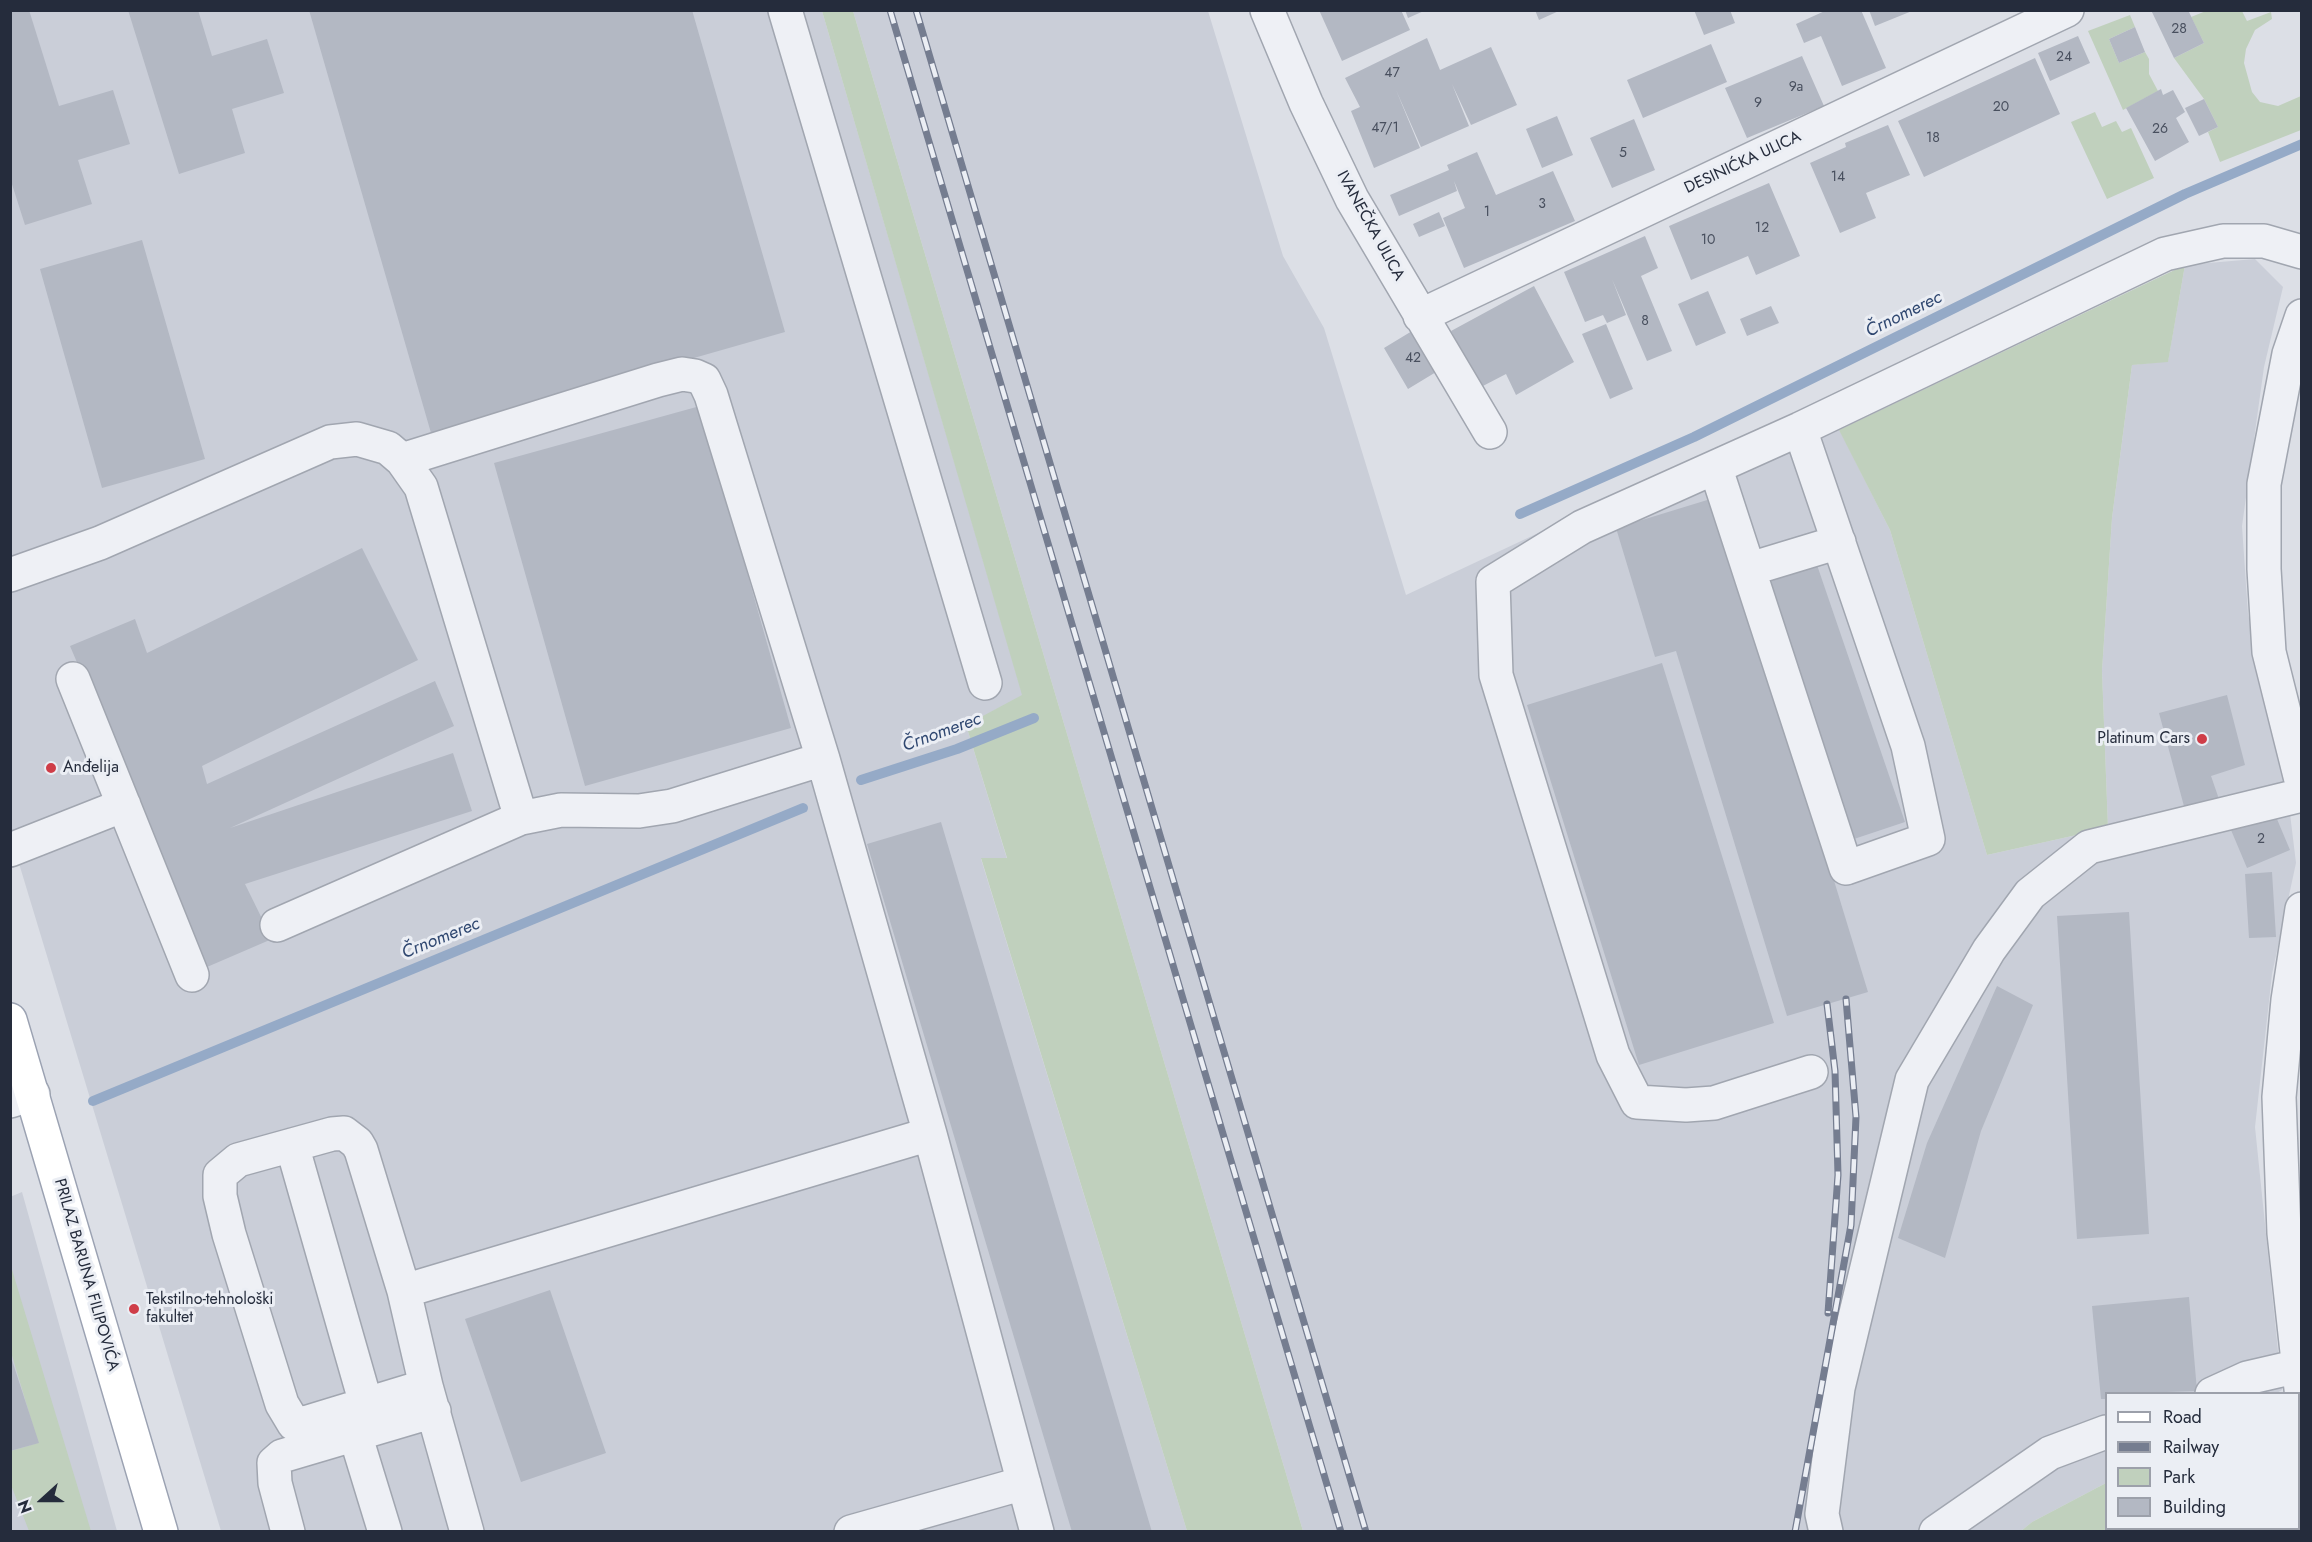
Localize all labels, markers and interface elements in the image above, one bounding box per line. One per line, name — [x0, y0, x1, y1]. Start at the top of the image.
house number: 28 — [2171, 22, 2187, 38]
house number: 24 — [2056, 50, 2072, 66]
house number: 47 — [1384, 66, 1400, 82]
house number: 9a — [1789, 80, 1803, 96]
house number: 9 — [1754, 96, 1762, 112]
house number: 20 — [1993, 100, 2009, 116]
house number: 47/1 — [1371, 121, 1399, 137]
house number: 26 — [2152, 122, 2168, 138]
street label: DESINIĆKA ULICA — [1682, 128, 1804, 198]
house number: 18 — [1926, 131, 1940, 147]
house number: 5 — [1619, 146, 1627, 162]
street label: IVANEČKA ULICA — [1332, 168, 1408, 284]
house number: 14 — [1831, 170, 1845, 186]
house number: 3 — [1538, 197, 1546, 213]
house number: 1 — [1484, 205, 1490, 221]
house number: 12 — [1755, 221, 1769, 237]
house number: 10 — [1701, 233, 1715, 249]
water label: Črnomerec — [1862, 287, 1946, 343]
house number: 8 — [1641, 314, 1649, 330]
house number: 42 — [1405, 351, 1421, 367]
water label: Črnomerec — [900, 709, 984, 757]
place label: Platinum Cars — [2097, 729, 2190, 749]
marker: Platinum Cars — [2195, 732, 2209, 746]
place label: Anđelija — [63, 758, 119, 778]
marker: Anđelija — [44, 761, 58, 775]
house number: 2 — [2257, 832, 2265, 848]
water label: Črnomerec — [399, 914, 483, 964]
street label: PRILAZ BARUNA FILIPOVIĆA — [49, 1177, 123, 1373]
place label: Tekstilno-tehnološki fakultet — [146, 1290, 273, 1328]
marker: Tekstilno-tehnološki fakultet — [127, 1302, 141, 1316]
legend — [2105, 1392, 2300, 1530]
text: Road — [2163, 1404, 2202, 1430]
text: Railway — [2163, 1434, 2219, 1460]
text: Park — [2163, 1464, 2195, 1490]
north arrow — [12, 1470, 72, 1530]
text: Building — [2163, 1494, 2226, 1520]
text: N — [12, 1497, 38, 1517]

